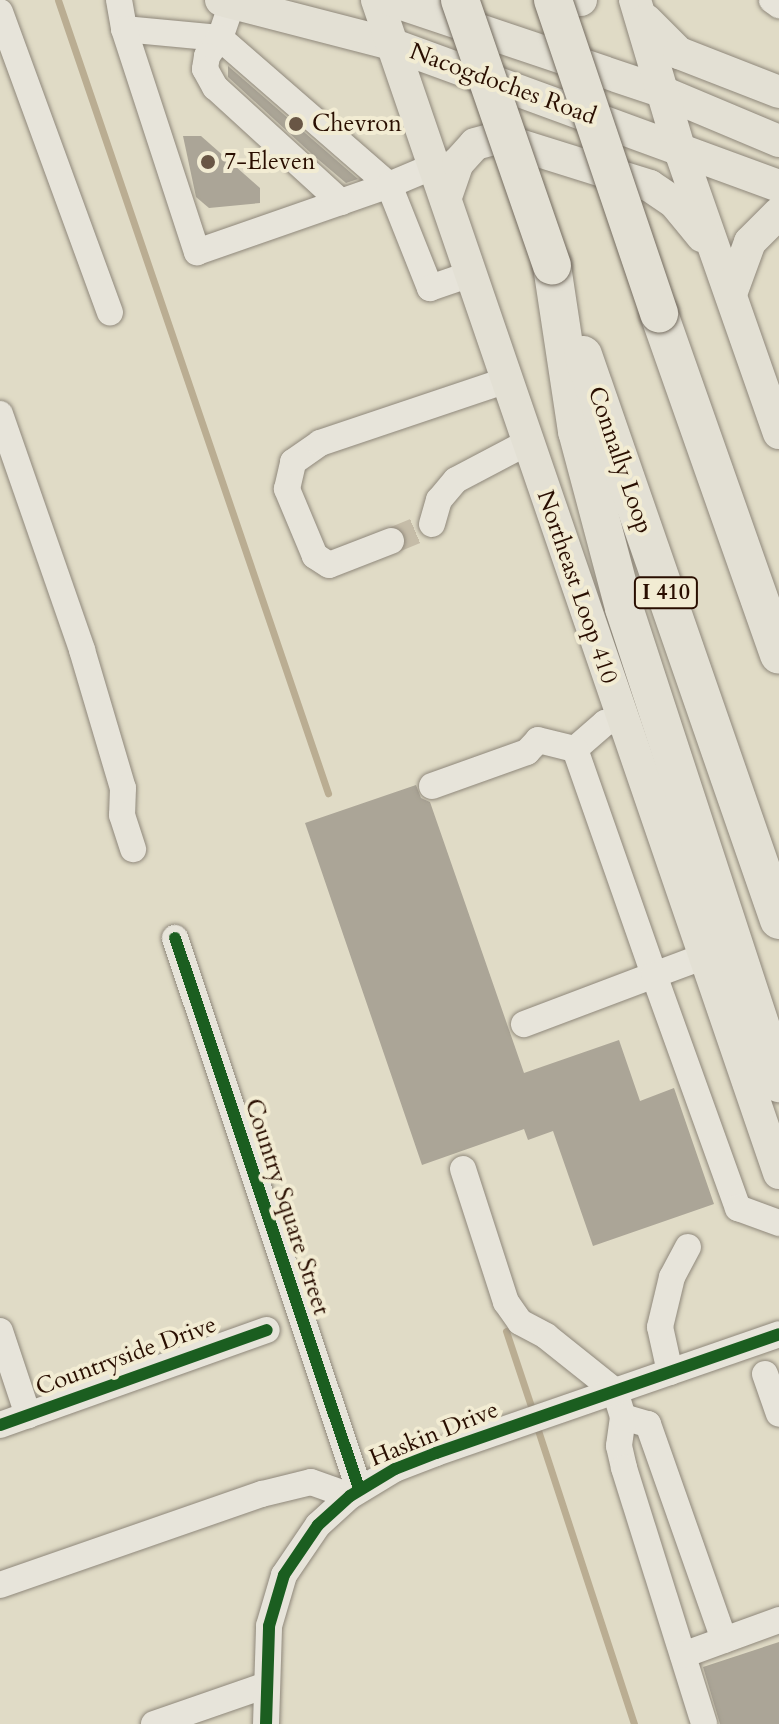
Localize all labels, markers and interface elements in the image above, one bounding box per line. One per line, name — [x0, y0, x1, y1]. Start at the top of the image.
street label: Nacogdoches Road — [406, 37, 600, 131]
place label: Chevron — [312, 110, 402, 138]
marker: Chevron — [287, 115, 305, 133]
place label: 7-Eleven — [224, 148, 315, 176]
marker: 7-Eleven — [199, 153, 217, 171]
street label: Connally Loop — [581, 383, 659, 537]
street label: Northeast Loop 410 — [530, 486, 624, 688]
road number: I 410 — [632, 575, 700, 611]
street label: Country Square Street — [238, 1095, 336, 1319]
street label: Countryside Drive — [32, 1310, 220, 1402]
street label: Haskin Drive — [365, 1395, 503, 1473]

